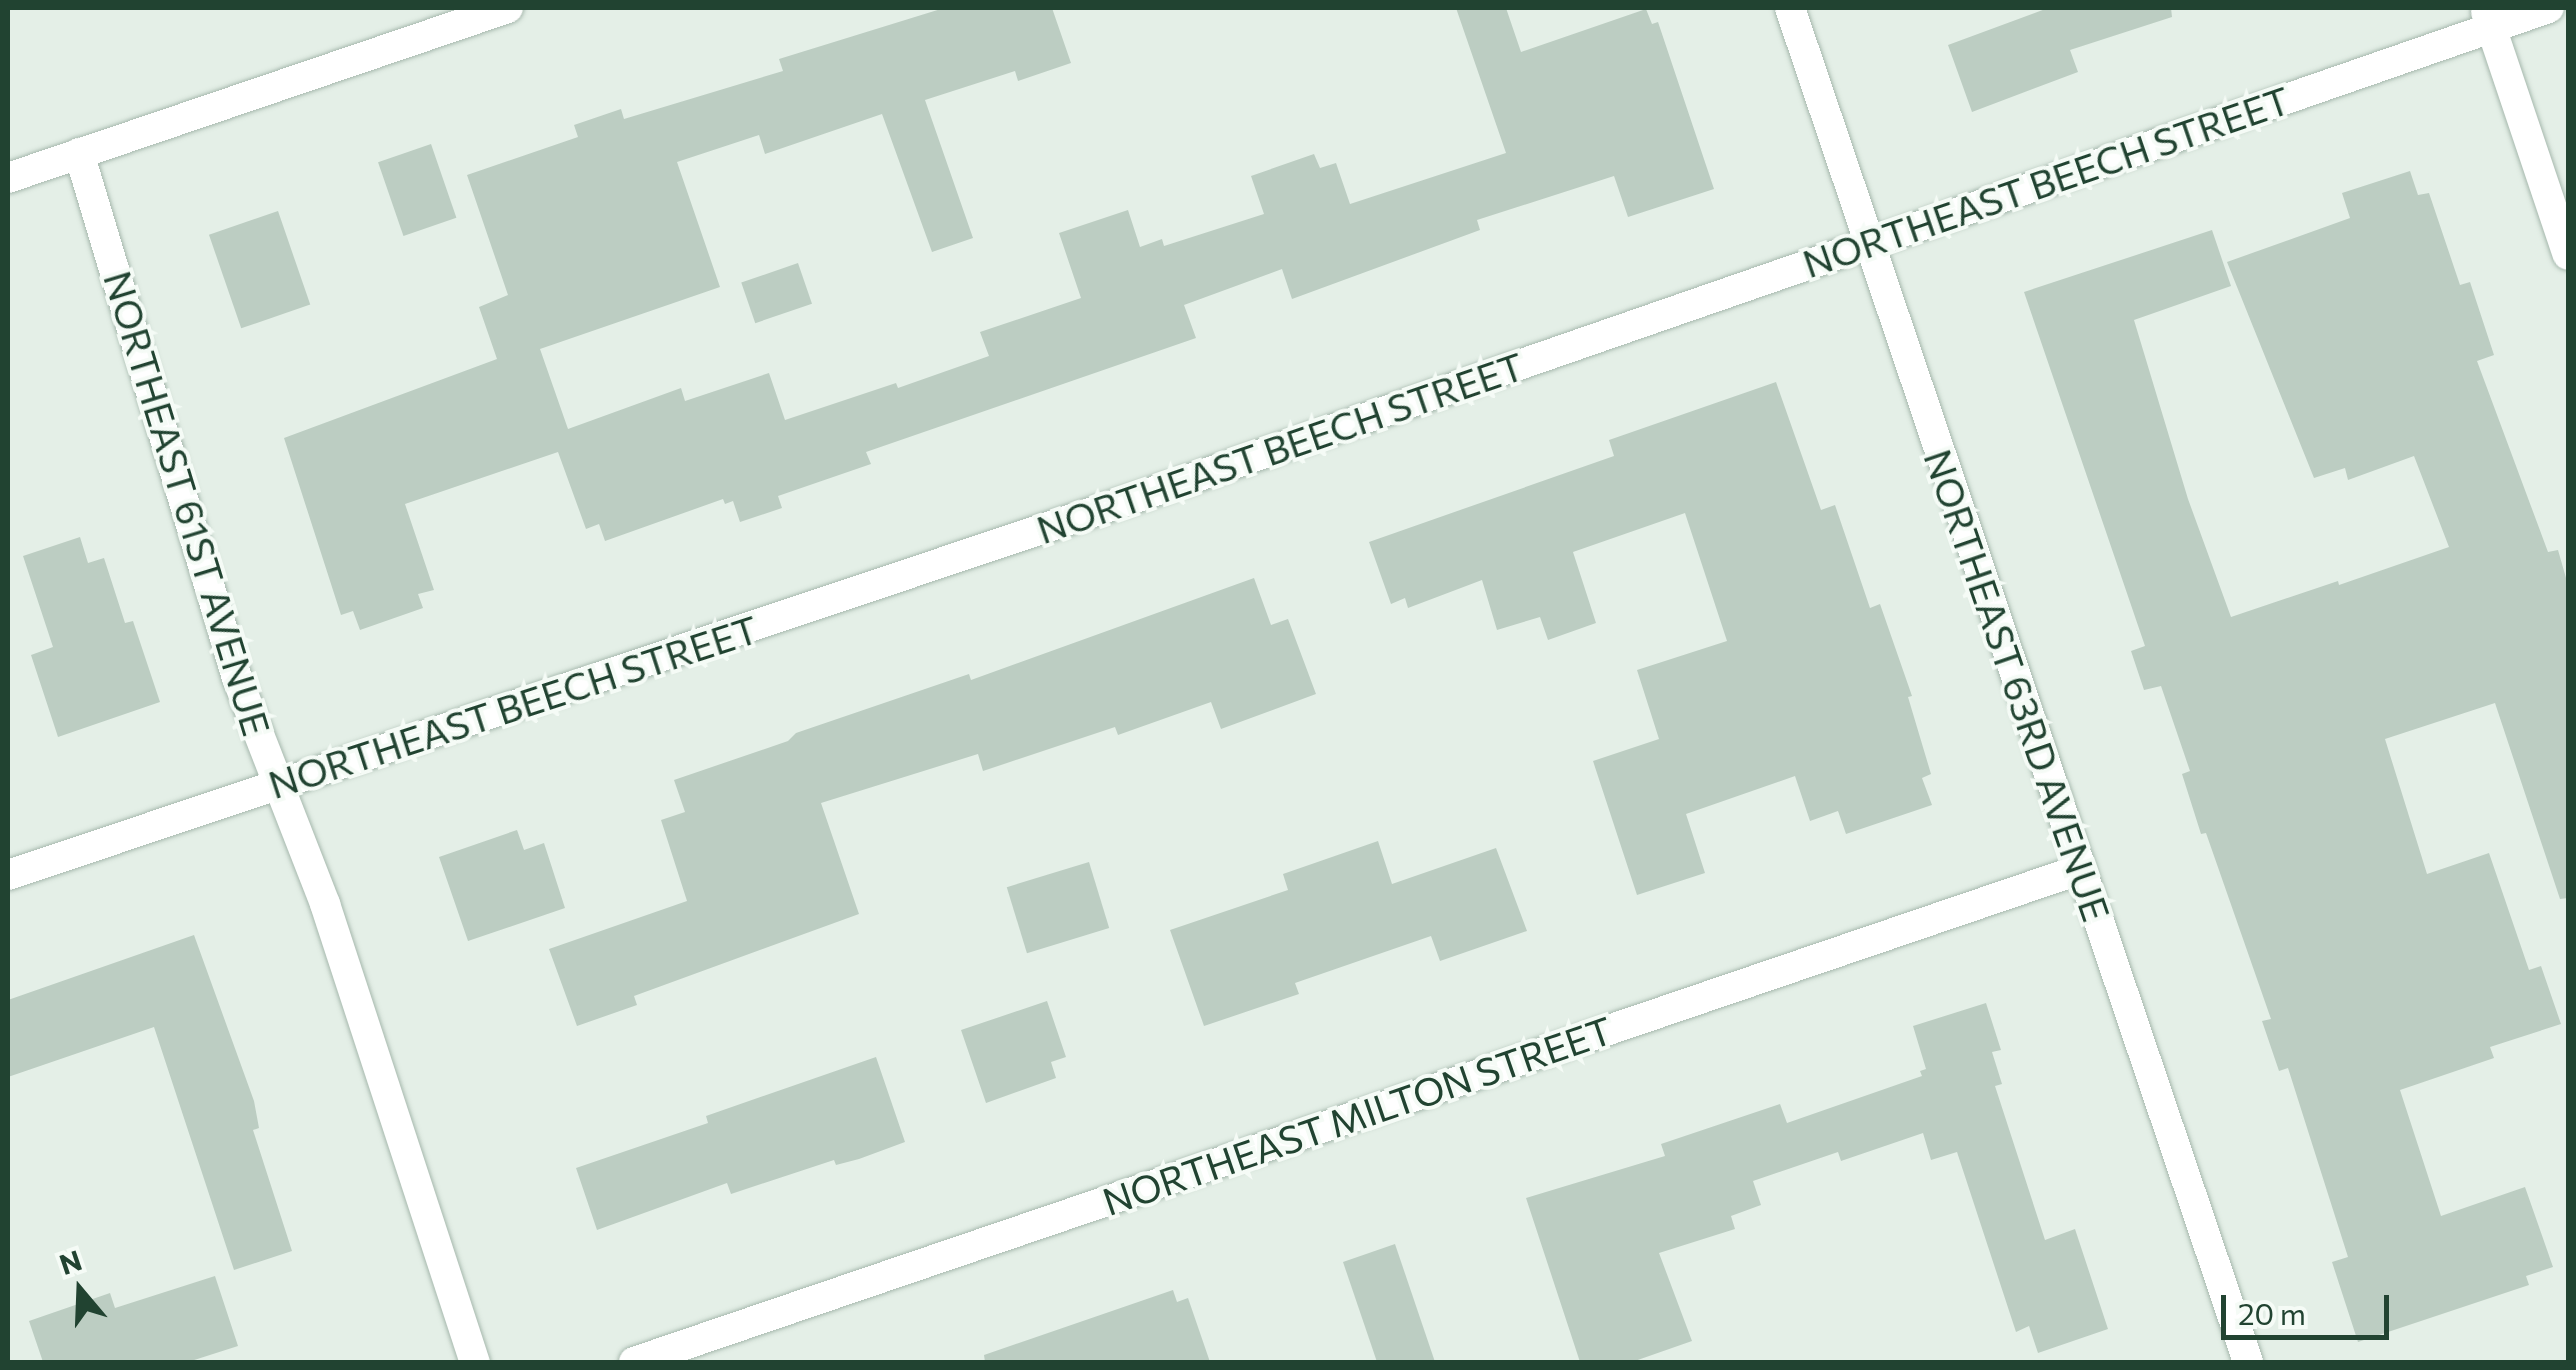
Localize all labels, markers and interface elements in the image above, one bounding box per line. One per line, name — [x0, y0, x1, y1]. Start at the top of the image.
street label: NORTHEAST BEECH STREET — [1797, 76, 2295, 286]
street label: NORTHEAST 61ST AVENUE — [96, 265, 280, 741]
street label: NORTHEAST BEECH STREET — [1031, 342, 1529, 552]
street label: NORTHEAST 63RD AVENUE — [1916, 443, 2120, 927]
street label: NORTHEAST BEECH STREET — [263, 605, 763, 807]
street label: NORTHEAST MILTON STREET — [1096, 1006, 1618, 1224]
north arrow — [30, 1240, 130, 1340]
text: N — [55, 1242, 86, 1281]
scale bar — [2226, 1275, 2394, 1337]
text: 20 m — [2238, 1294, 2306, 1331]

